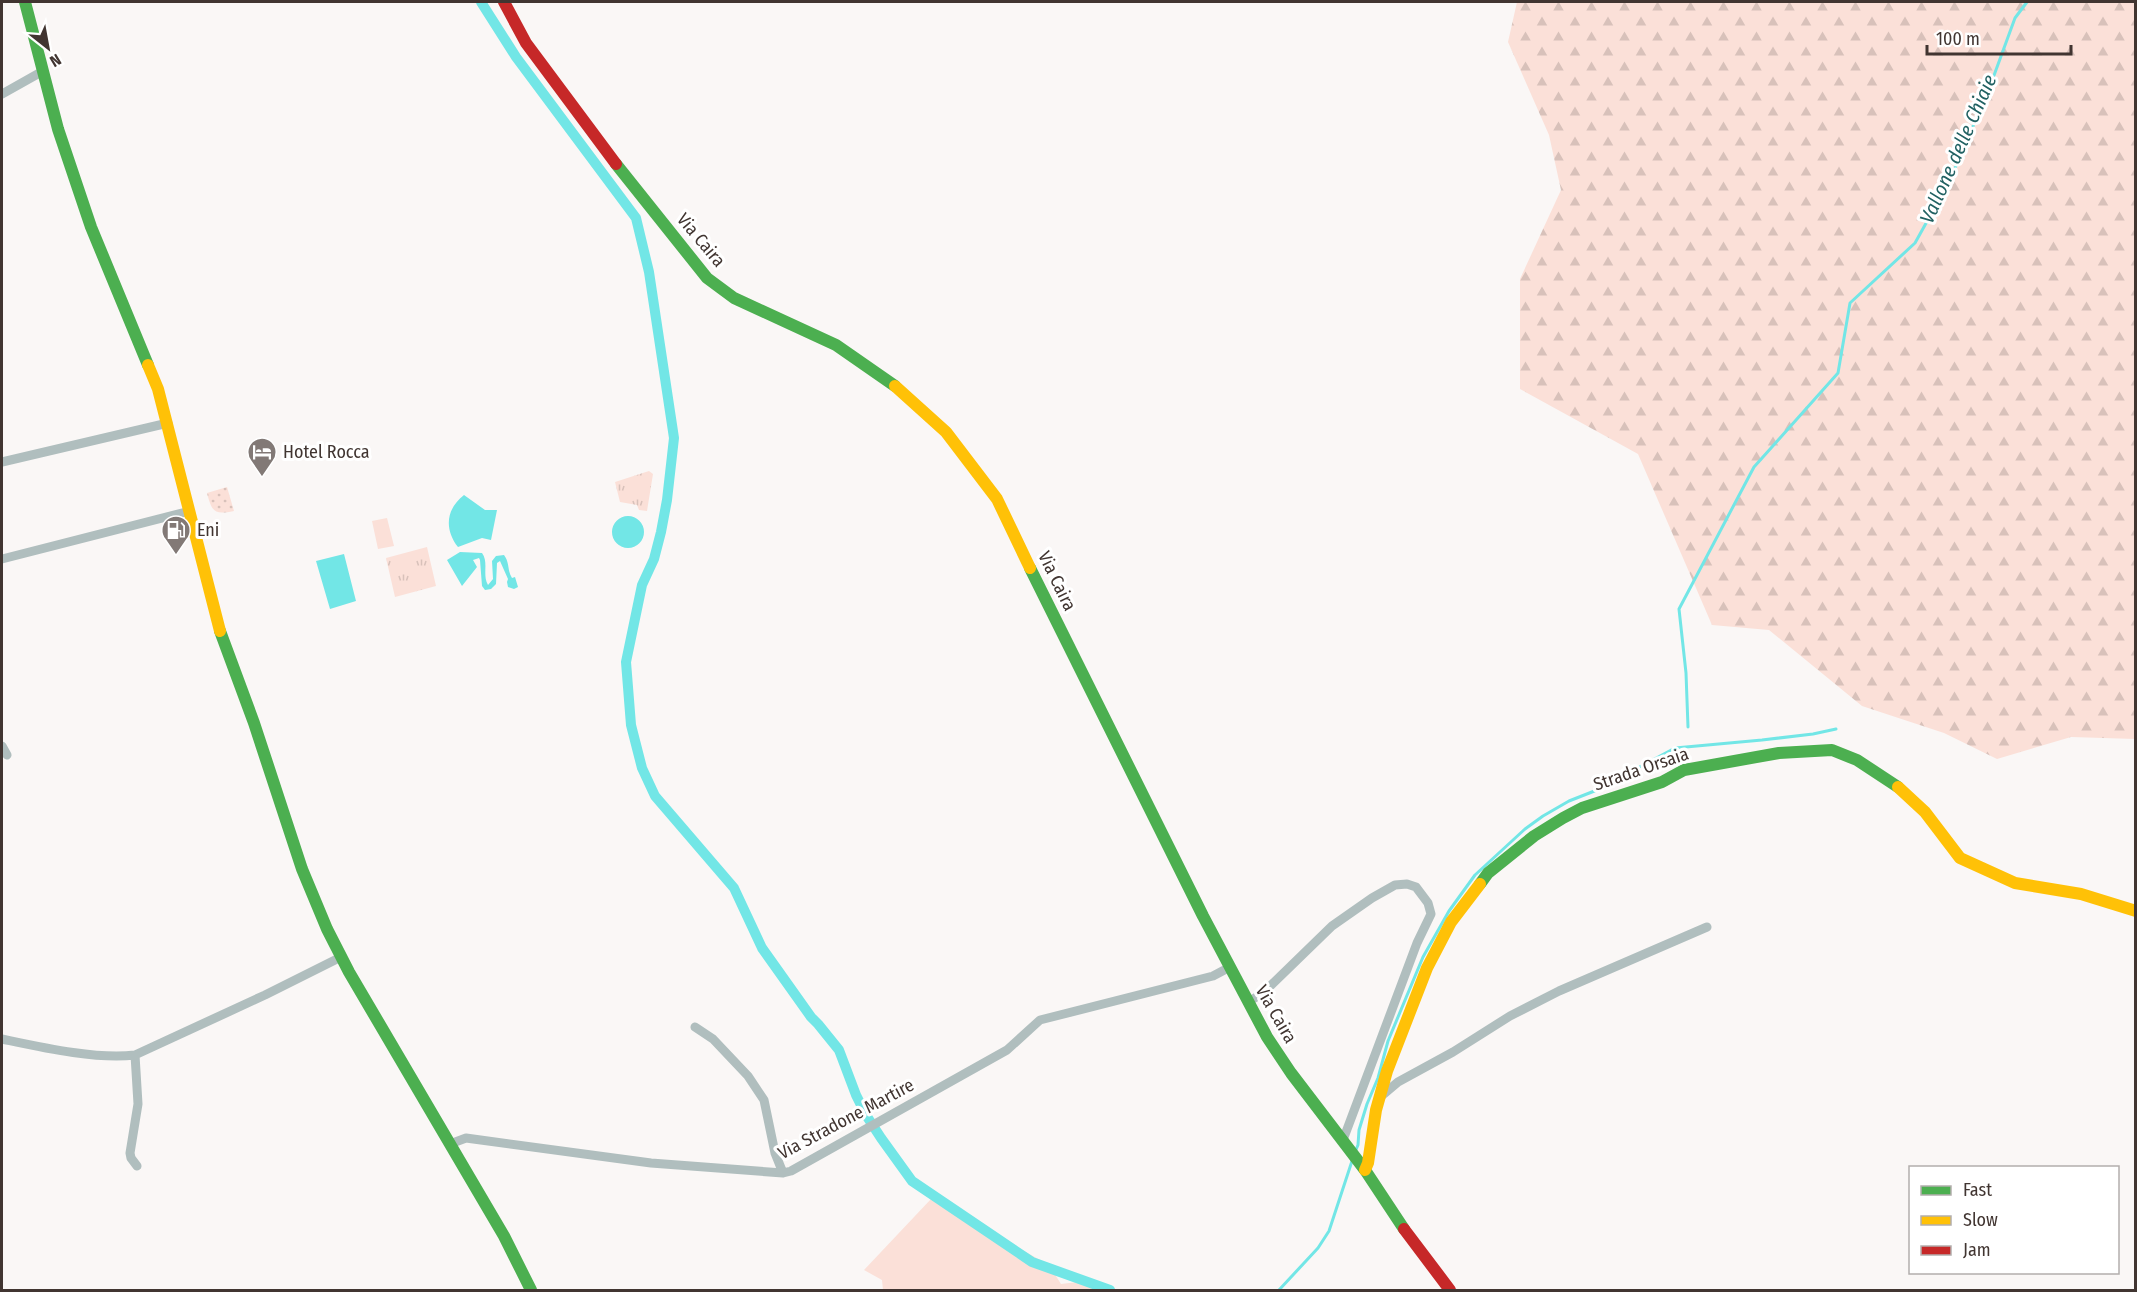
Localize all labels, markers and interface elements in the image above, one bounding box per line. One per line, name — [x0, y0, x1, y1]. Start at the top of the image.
north arrow — [18, 18, 78, 78]
scale bar — [1927, 18, 2071, 56]
text: 100 m — [1936, 28, 1980, 50]
text: N — [46, 50, 64, 71]
water label: Vallone delle Chiaie — [1914, 70, 2002, 227]
street label: Via Caira — [672, 209, 730, 272]
hotel icon: Hotel Rocca — [246, 436, 278, 478]
place label: Hotel Rocca — [283, 441, 370, 463]
fuel station icon: Eni — [160, 514, 192, 556]
place label: Eni — [197, 519, 219, 541]
street label: Via Caira — [1033, 548, 1081, 615]
street label: Strada Orsaia — [1591, 742, 1692, 796]
street label: Via Caira — [1251, 981, 1302, 1047]
street label: Via Stradone Martire — [774, 1074, 918, 1164]
legend — [1909, 1166, 2119, 1274]
text: Fast — [1963, 1179, 1992, 1201]
text: Slow — [1963, 1209, 1998, 1231]
text: Jam — [1963, 1239, 1991, 1261]

